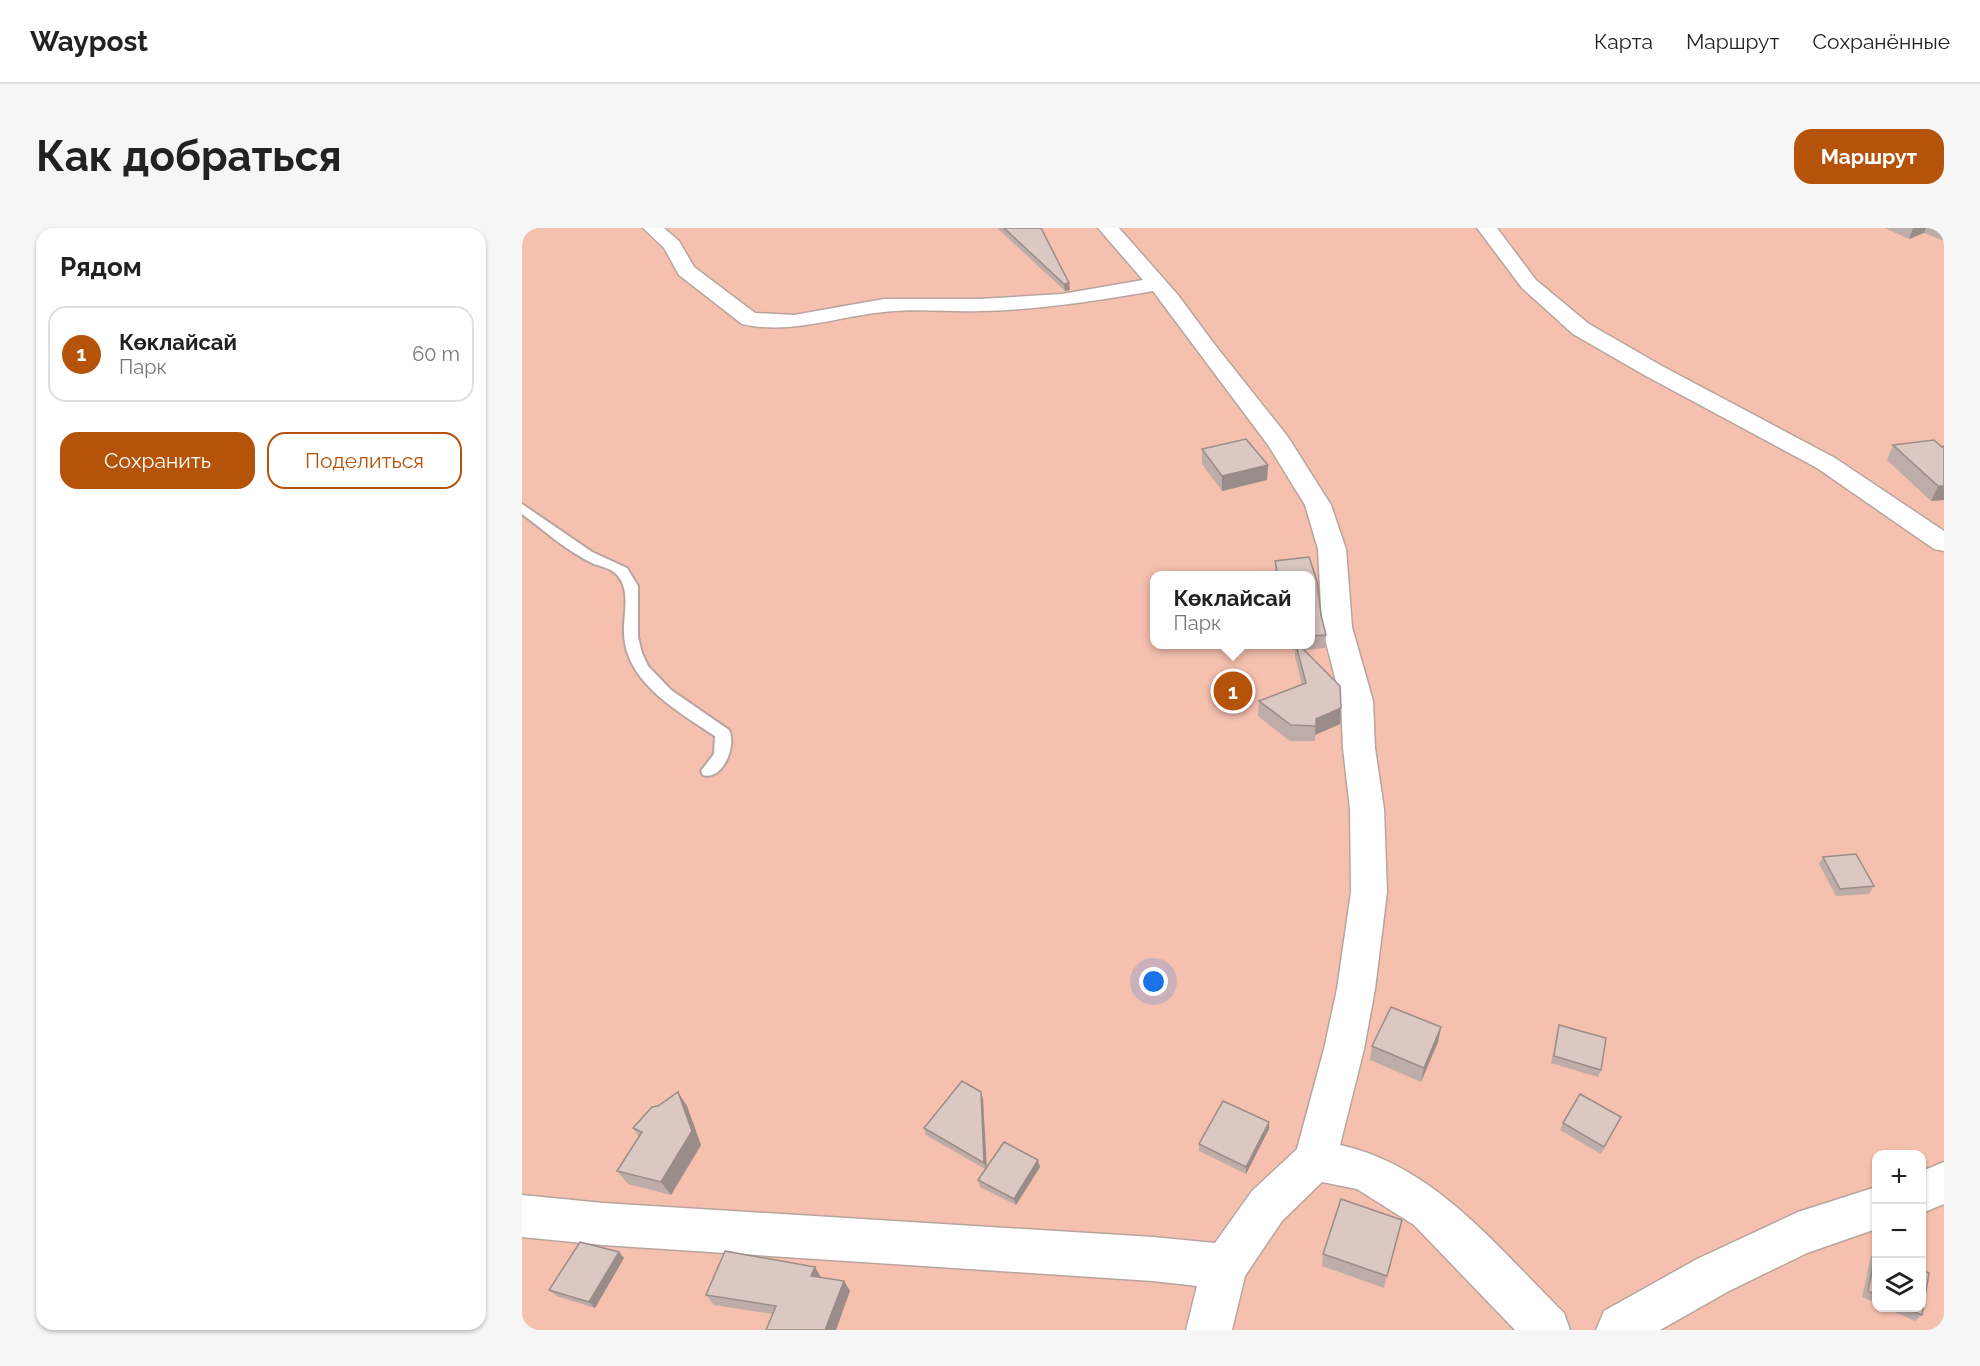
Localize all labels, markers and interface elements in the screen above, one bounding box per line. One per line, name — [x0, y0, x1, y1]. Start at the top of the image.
text: Waypost — [30, 25, 148, 58]
text: Карта — [1594, 29, 1653, 54]
text: Маршрут — [1686, 29, 1779, 54]
text: Сохранённые — [1812, 29, 1950, 54]
button: Маршрут — [1794, 129, 1944, 184]
text: Как добраться — [36, 132, 342, 181]
text: Рядом — [60, 252, 142, 282]
text: Көклайсай — [119, 329, 237, 355]
text: 1 — [77, 342, 86, 366]
text: 60 m — [412, 342, 460, 366]
text: Парк — [119, 355, 167, 379]
button: Сохранить — [60, 432, 255, 489]
button: Поделиться — [267, 432, 462, 489]
popup — [1150, 571, 1315, 649]
text: Көклайсай — [1174, 585, 1291, 611]
text: Парк — [1174, 611, 1221, 635]
pin: 1 — [1214, 668, 1252, 714]
your location — [1139, 967, 1168, 996]
map controls — [1872, 1150, 1926, 1312]
button: + — [1872, 1150, 1926, 1204]
button: − — [1872, 1204, 1926, 1258]
button: layers — [1872, 1258, 1926, 1312]

